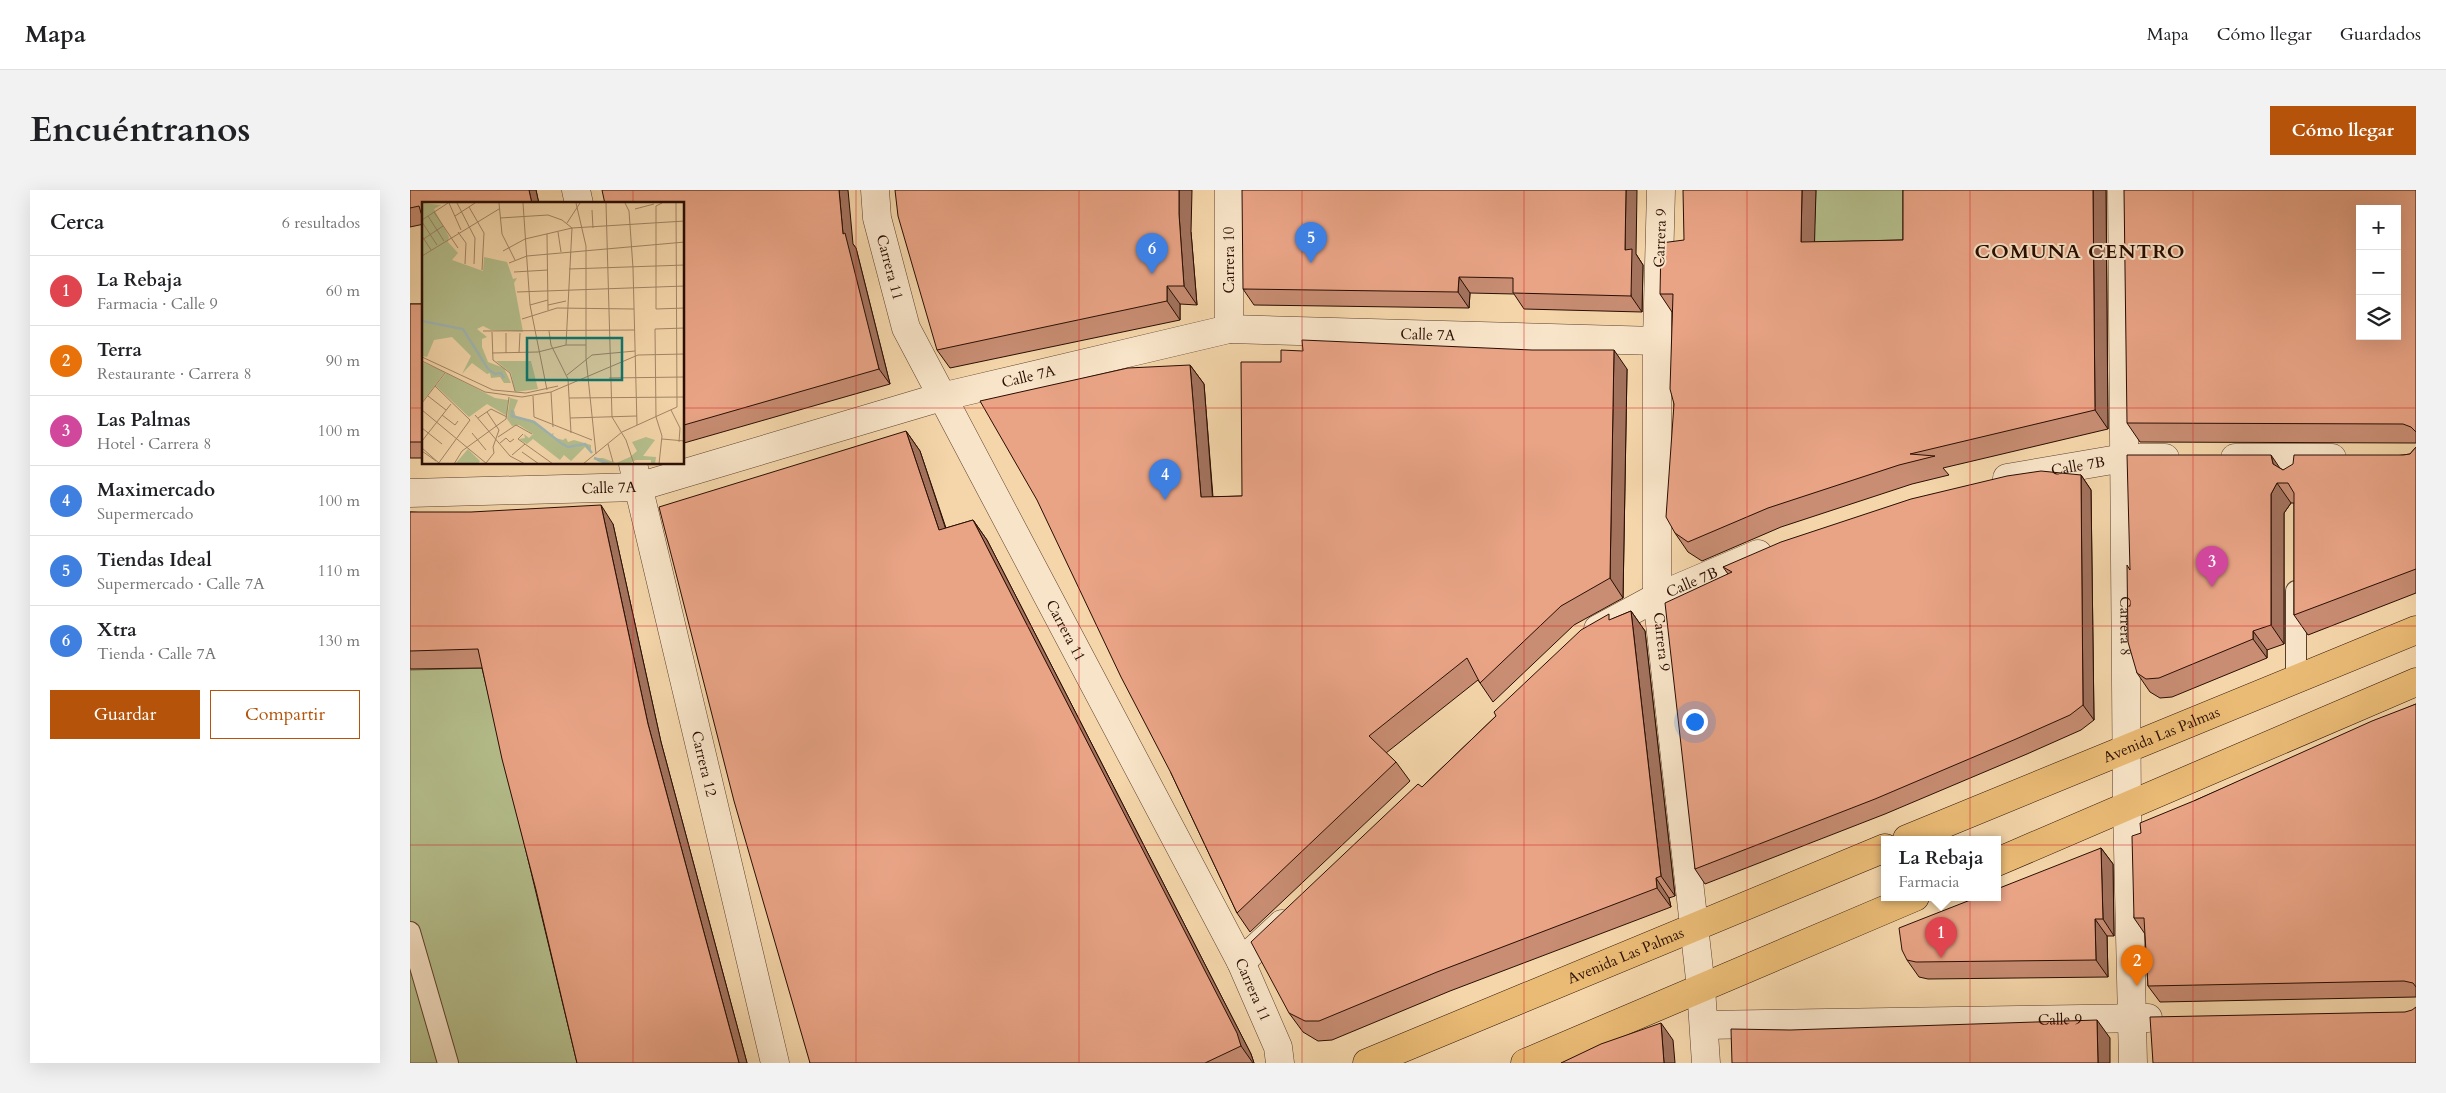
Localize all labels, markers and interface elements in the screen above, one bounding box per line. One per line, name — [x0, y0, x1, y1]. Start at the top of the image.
text: Mapa — [25, 18, 86, 51]
text: Mapa — [2147, 22, 2189, 47]
text: Cómo llegar — [2217, 22, 2312, 47]
text: Guardados — [2340, 22, 2421, 47]
text: Encuéntranos — [30, 106, 251, 154]
button: Cómo llegar — [2270, 106, 2416, 155]
inset map — [422, 202, 685, 465]
map controls — [2356, 205, 2401, 340]
button: + — [2356, 205, 2401, 250]
text: Cerca — [50, 208, 104, 237]
street label: Carrera 9 — [1649, 208, 1671, 268]
text: 6 resultados — [282, 212, 360, 234]
pin: 5 — [1295, 222, 1327, 263]
street label: Carrera 10 — [1219, 226, 1239, 294]
street label: Carrera 11 — [872, 232, 908, 302]
pin: 6 — [1136, 233, 1168, 274]
district label: COMUNA CENTRO — [1975, 238, 2185, 265]
button: − — [2356, 250, 2401, 295]
text: La Rebaja — [97, 267, 182, 293]
text: 1 — [62, 280, 70, 302]
text: 60 m — [326, 280, 360, 302]
text: Farmacia · Calle 9 — [97, 293, 218, 315]
button: layers — [2356, 295, 2401, 340]
street label: Calle 7A — [1400, 324, 1456, 345]
text: Terra — [97, 337, 142, 363]
text: 2 — [62, 350, 70, 372]
text: 90 m — [326, 350, 360, 372]
street label: Calle 7A — [999, 360, 1058, 392]
text: Restaurante · Carrera 8 — [97, 363, 252, 385]
text: Las Palmas — [97, 407, 191, 433]
text: 3 — [62, 420, 70, 442]
text: 100 m — [318, 420, 360, 442]
text: Hotel · Carrera 8 — [97, 433, 211, 455]
street label: Calle 7B — [2049, 451, 2106, 480]
pin: 4 — [1149, 459, 1181, 500]
text: Maximercado — [97, 477, 215, 503]
street label: Calle 7A — [581, 477, 637, 498]
text: 4 — [62, 490, 70, 512]
text: 100 m — [318, 490, 360, 512]
text: Supermercado — [97, 503, 193, 525]
pin: 3 — [2196, 546, 2228, 587]
text: Tiendas Ideal — [97, 547, 212, 573]
text: 5 — [62, 560, 70, 582]
text: 110 m — [318, 560, 360, 582]
street label: Calle 7B — [1663, 562, 1721, 602]
text: Supermercado · Calle 7A — [97, 573, 265, 595]
street label: Carrera 11 — [1041, 596, 1090, 665]
street label: Carrera 8 — [2115, 596, 2136, 656]
street label: Carrera 9 — [1649, 611, 1675, 673]
text: Xtra — [97, 617, 137, 643]
text: 6 — [62, 630, 70, 652]
text: 130 m — [318, 630, 360, 652]
text: Tienda · Calle 7A — [97, 643, 216, 665]
button: Guardar — [50, 690, 200, 739]
button: Compartir — [210, 690, 360, 739]
street label: Avenida Las Palmas — [2100, 702, 2223, 767]
your location — [1682, 709, 1708, 735]
street label: Carrera 12 — [687, 729, 722, 799]
popup — [1881, 836, 2001, 901]
text: La Rebaja — [1898, 845, 1984, 871]
text: Farmacia — [1898, 871, 1959, 893]
pin: 1 — [1925, 917, 1957, 958]
street label: Avenida Las Palmas — [1564, 923, 1687, 989]
pin: 2 — [2121, 945, 2153, 986]
street label: Carrera 11 — [1230, 955, 1276, 1024]
street label: Calle 9 — [2038, 1009, 2083, 1030]

